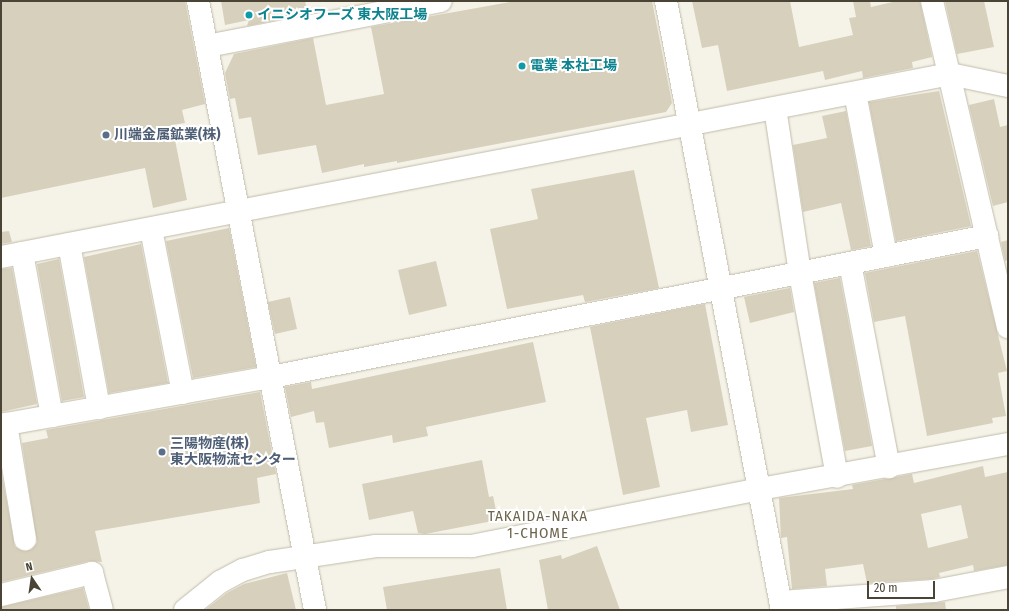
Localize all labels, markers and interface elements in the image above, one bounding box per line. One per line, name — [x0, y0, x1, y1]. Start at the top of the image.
place label: イニシオフーズ 東大阪工場 — [257, 7, 428, 23]
marker: イニシオフーズ 東大阪工場 — [244, 10, 254, 20]
place label: 電業 本社工場 — [530, 58, 617, 74]
marker: 電業 本社工場 — [517, 61, 527, 71]
place label: 川端金属鉱業(株) — [114, 127, 220, 143]
marker: 川端金属鉱業(株) — [101, 130, 111, 140]
place label: 三陽物産(株) 東大阪物流センター — [170, 436, 296, 468]
marker: 三陽物産(株) 東大阪物流センター — [157, 447, 167, 457]
district label: TAKAIDA-NAKA 1-CHOME — [488, 507, 588, 542]
north arrow — [12, 559, 52, 599]
text: N — [25, 560, 34, 574]
scale bar — [869, 573, 937, 599]
text: 20 m — [874, 581, 898, 595]

